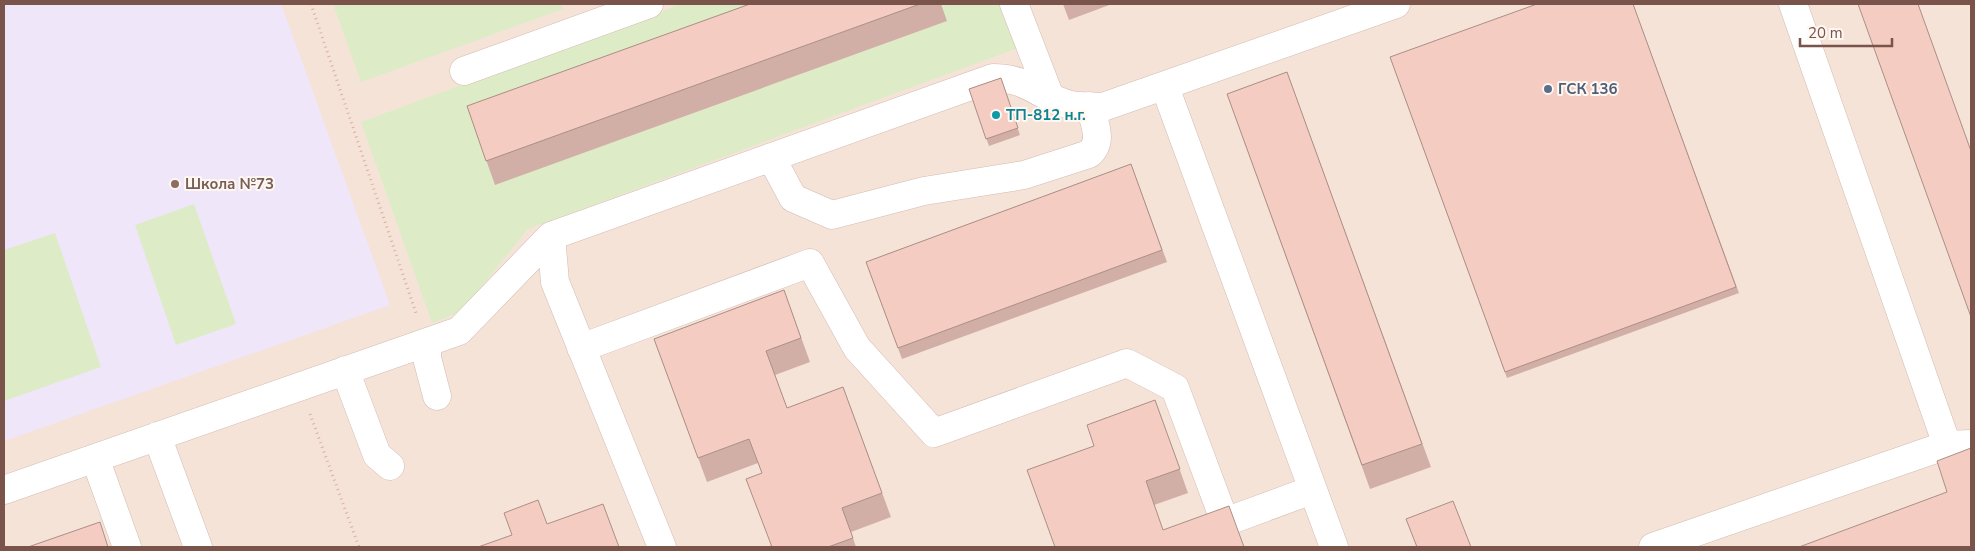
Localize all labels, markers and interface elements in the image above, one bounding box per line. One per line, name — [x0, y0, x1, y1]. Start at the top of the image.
scale bar — [1800, 15, 1892, 47]
text: 20 m — [1808, 23, 1843, 43]
place label: ГСК 136 — [1558, 79, 1618, 99]
marker: ГСК 136 — [1542, 83, 1554, 95]
place label: ТП-812 н.г. — [1006, 105, 1086, 125]
marker: ТП-812 н.г. — [990, 109, 1002, 121]
place label: Школа №73 — [185, 174, 274, 194]
marker: Школа №73 — [169, 178, 181, 190]

